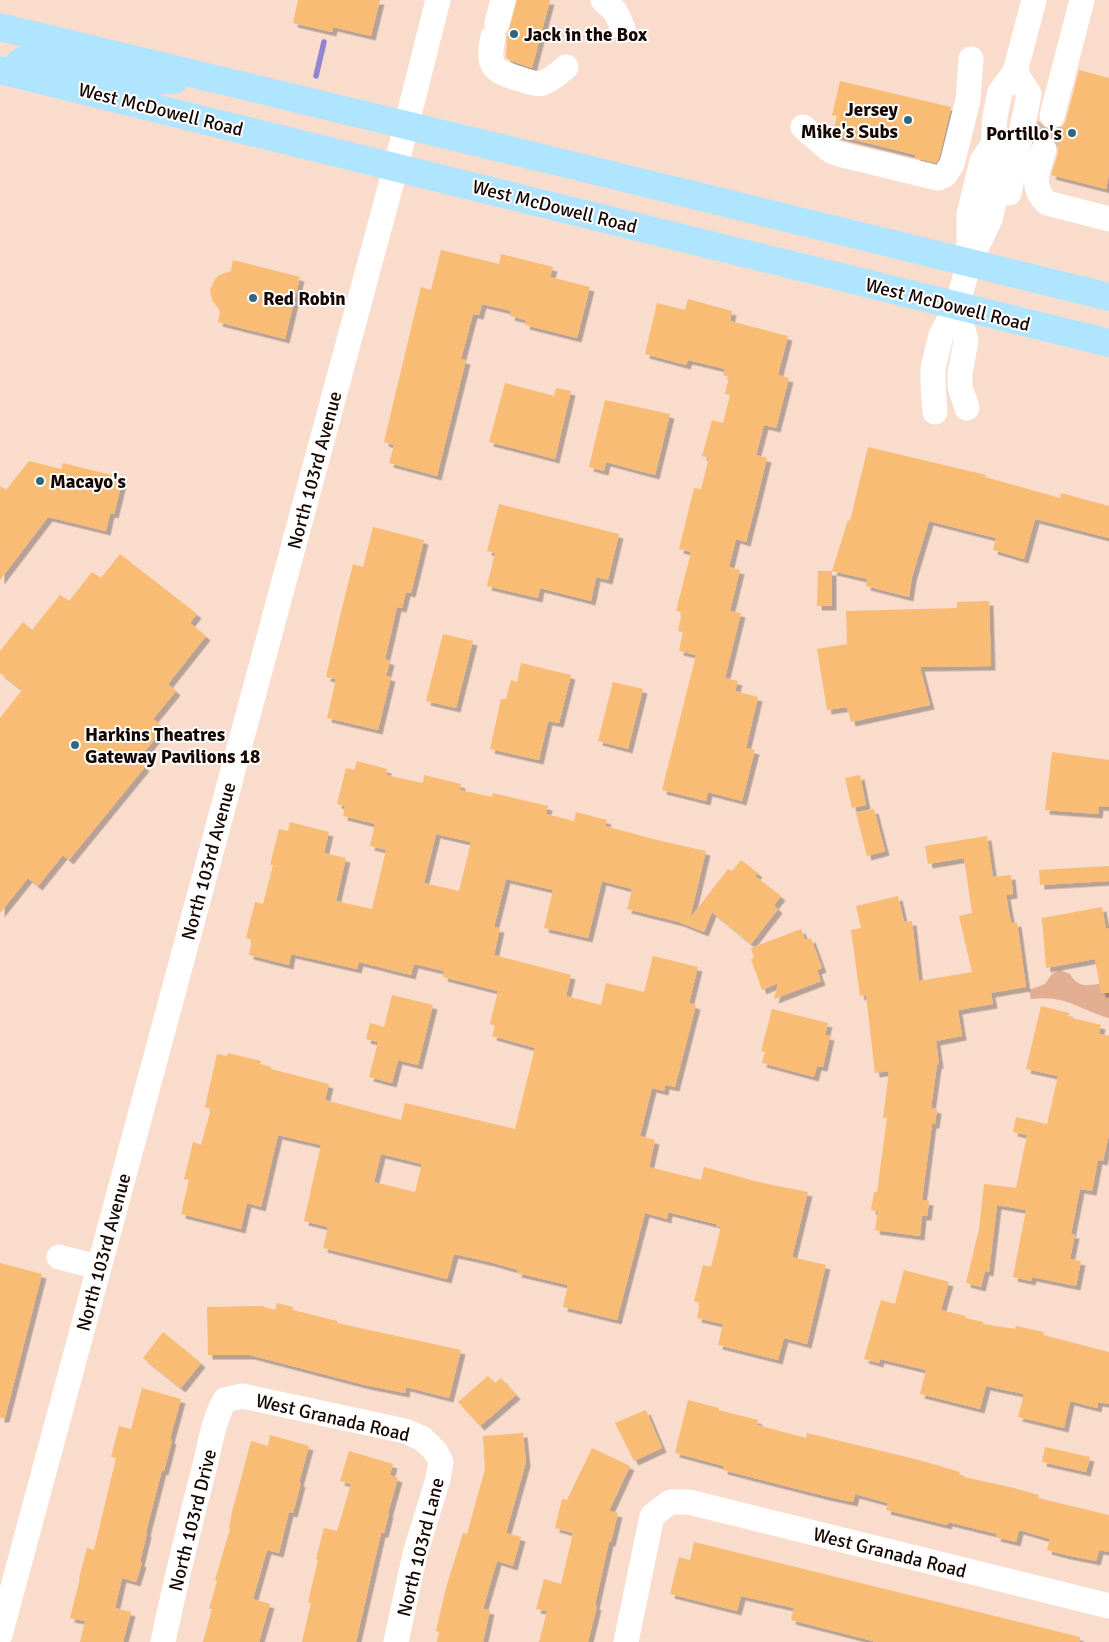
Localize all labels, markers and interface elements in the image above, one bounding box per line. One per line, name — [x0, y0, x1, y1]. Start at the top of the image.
place label: Jack in the Box — [524, 23, 648, 47]
marker: Jack in the Box — [508, 28, 520, 40]
street label: West McDowell Road — [76, 78, 246, 142]
place label: Jersey Mike's Subs — [801, 98, 899, 144]
marker: Jersey Mike's Subs — [902, 114, 914, 126]
place label: Portillo's — [986, 122, 1062, 146]
marker: Portillo's — [1066, 127, 1078, 139]
street label: West McDowell Road — [470, 175, 640, 239]
street label: West McDowell Road — [863, 273, 1033, 337]
place label: Red Robin — [263, 287, 346, 311]
marker: Red Robin — [247, 292, 259, 304]
street label: North 103rd Avenue — [282, 389, 348, 552]
place label: Macayo's — [50, 470, 126, 494]
marker: Macayo's — [34, 475, 46, 487]
place label: Harkins Theatres Gateway Pavilions 18 — [85, 723, 260, 769]
marker: Harkins Theatres Gateway Pavilions 18 — [69, 739, 81, 751]
street label: North 103rd Avenue — [176, 780, 242, 943]
street label: North 103rd Avenue — [71, 1171, 137, 1334]
street label: West Granada Road — [253, 1389, 412, 1447]
street label: North 103rd Drive — [164, 1447, 222, 1594]
street label: North 103rd Lane — [392, 1475, 450, 1619]
street label: West Granada Road — [811, 1522, 969, 1584]

